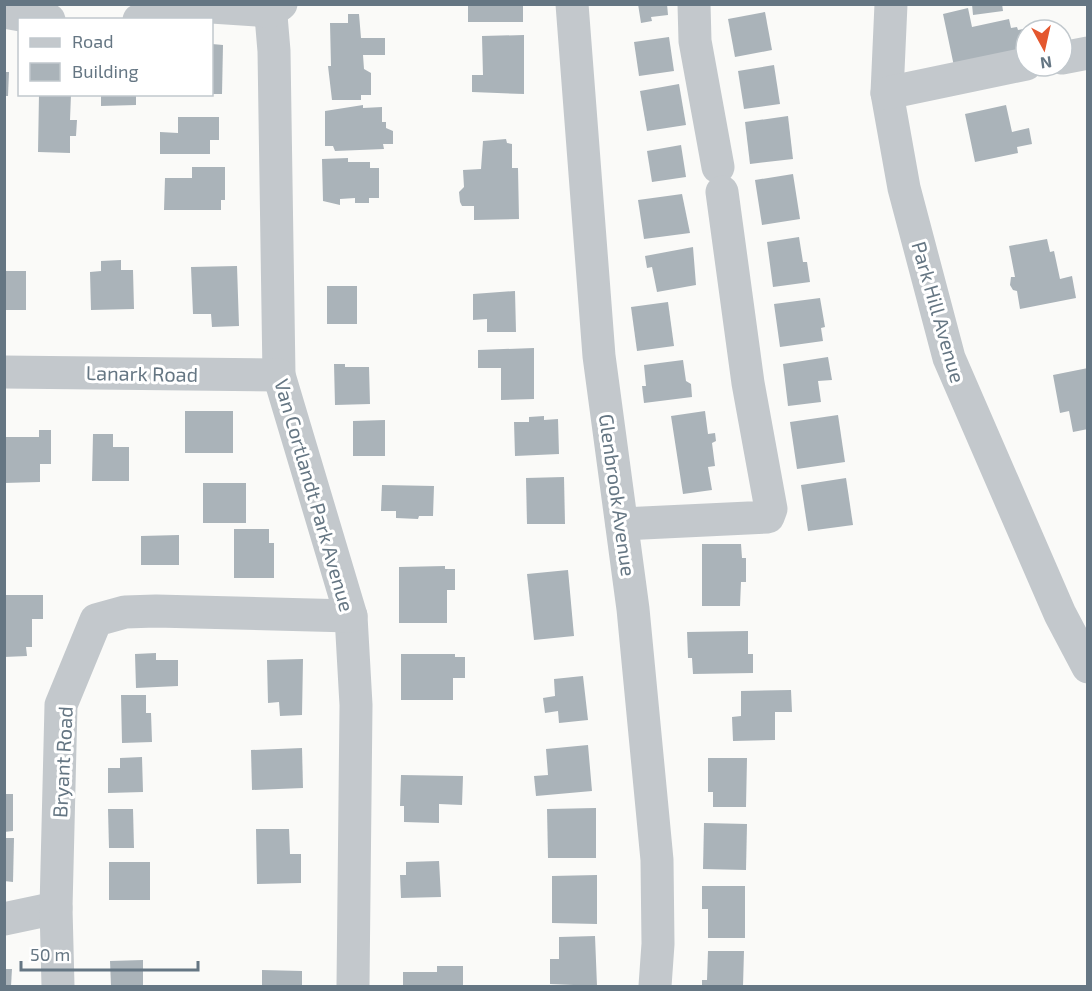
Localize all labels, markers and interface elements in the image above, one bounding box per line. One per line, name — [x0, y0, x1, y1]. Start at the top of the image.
legend — [18, 18, 213, 96]
north arrow — [1014, 18, 1074, 78]
text: Road — [72, 30, 113, 52]
text: N — [1039, 53, 1053, 74]
text: Building — [72, 60, 139, 82]
street label: Park Hill Avenue — [907, 239, 971, 385]
street label: Lanark Road — [86, 360, 198, 386]
street label: Van Cortlandt Park Avenue — [270, 376, 360, 614]
street label: Glenbrook Avenue — [595, 412, 641, 578]
street label: Bryant Road — [47, 706, 77, 818]
scale bar — [21, 934, 198, 972]
text: 50 m — [30, 943, 70, 965]

